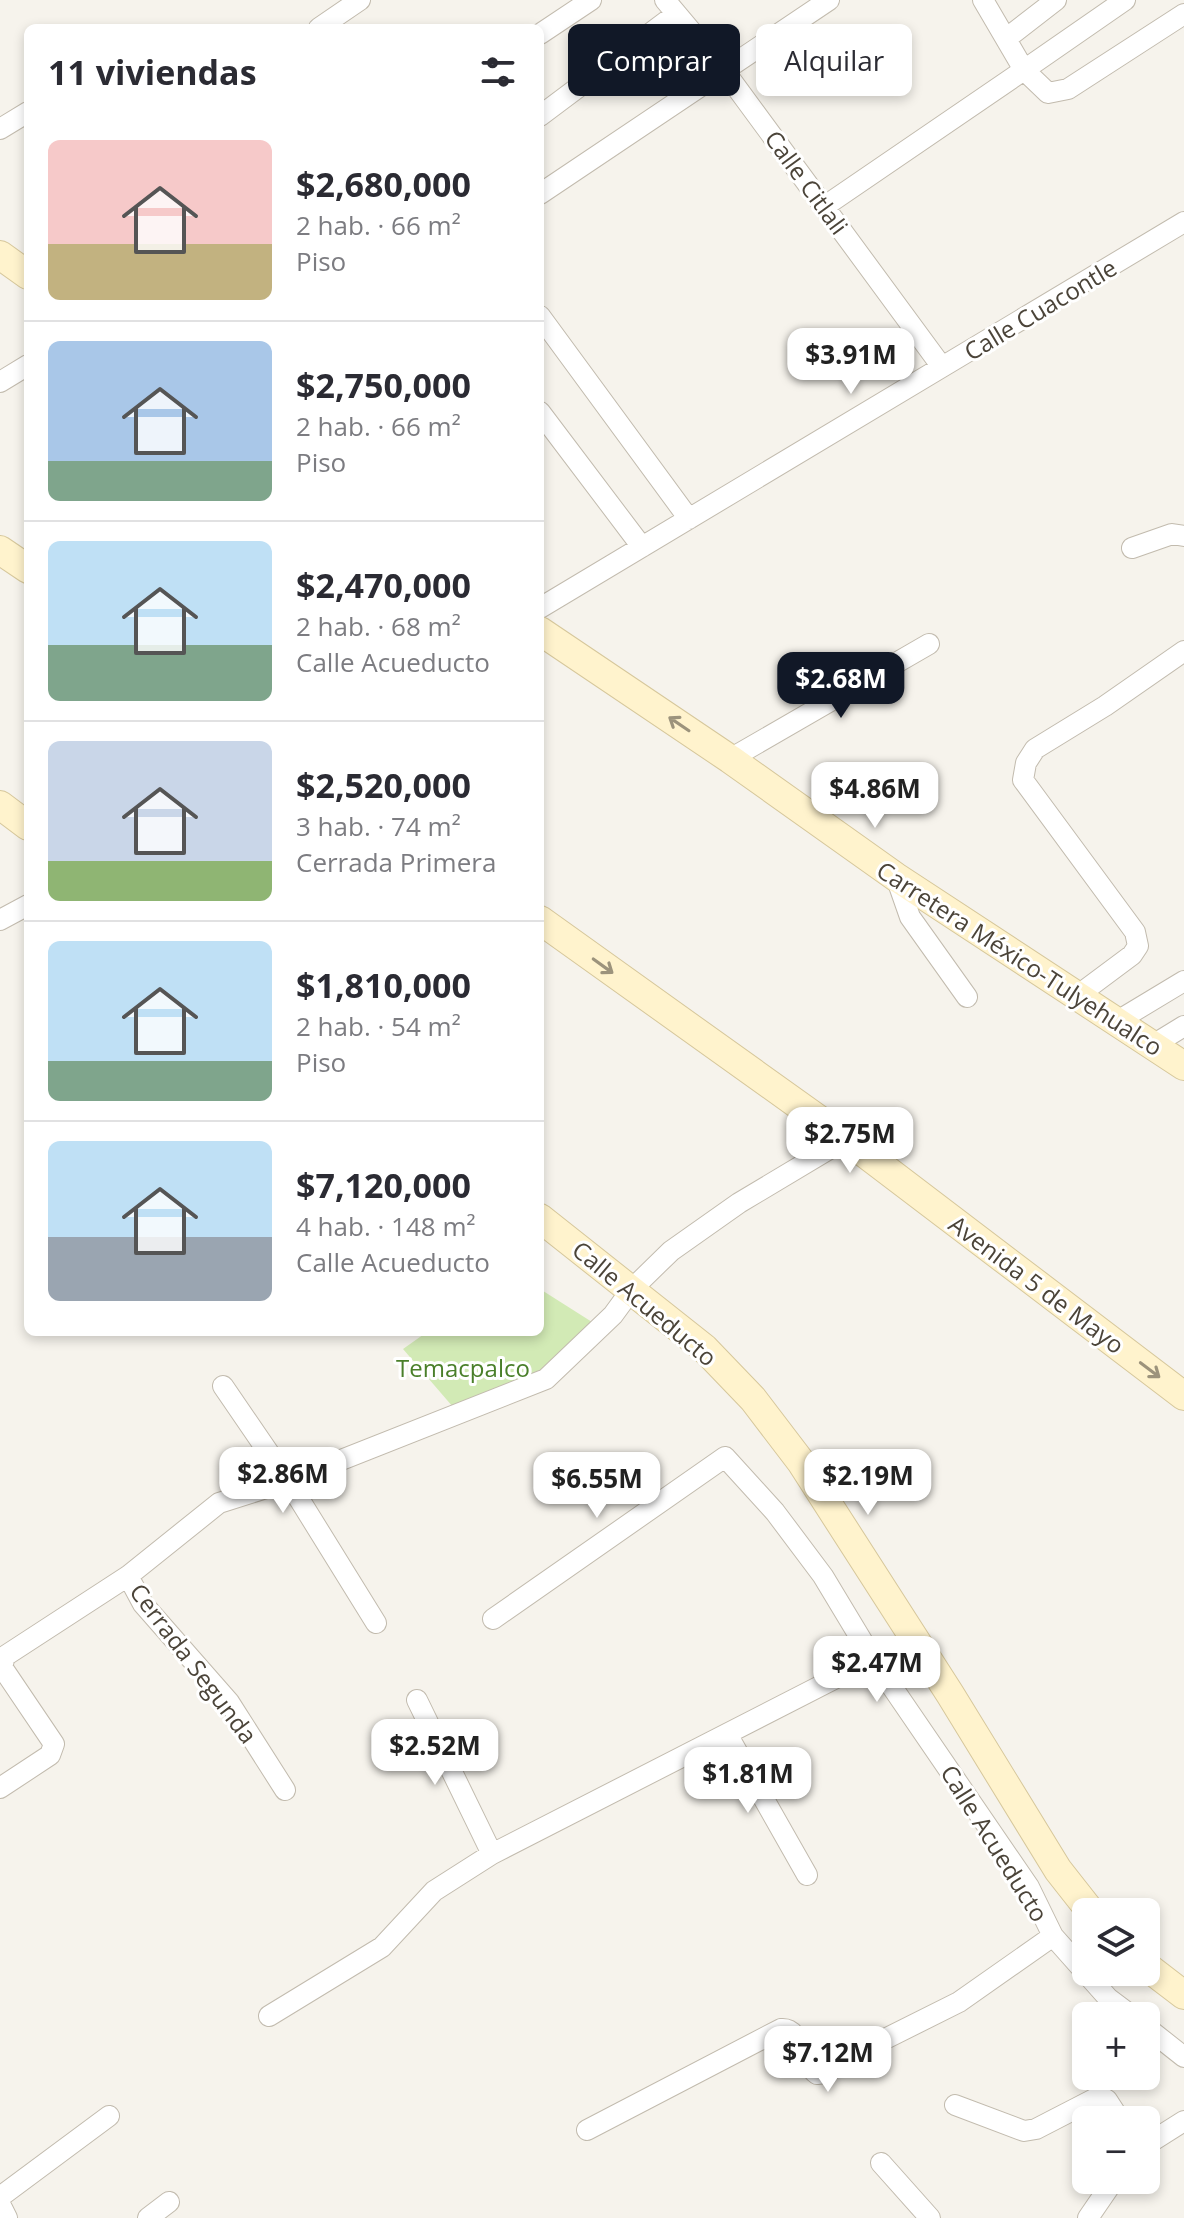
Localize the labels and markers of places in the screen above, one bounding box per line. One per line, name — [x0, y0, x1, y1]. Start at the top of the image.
pin: $3.91M — [786, 328, 916, 396]
pin: $2.68M — [776, 652, 906, 720]
pin: $4.86M — [810, 762, 940, 830]
pin: $2.75M — [785, 1107, 915, 1175]
pin: $2.86M — [218, 1447, 348, 1515]
pin: $2.19M — [803, 1449, 933, 1517]
pin: $6.55M — [532, 1452, 662, 1520]
pin: $2.47M — [812, 1636, 942, 1704]
pin: $2.52M — [370, 1719, 500, 1787]
pin: $1.81M — [683, 1747, 813, 1815]
pin: $7.12M — [763, 2026, 893, 2094]

